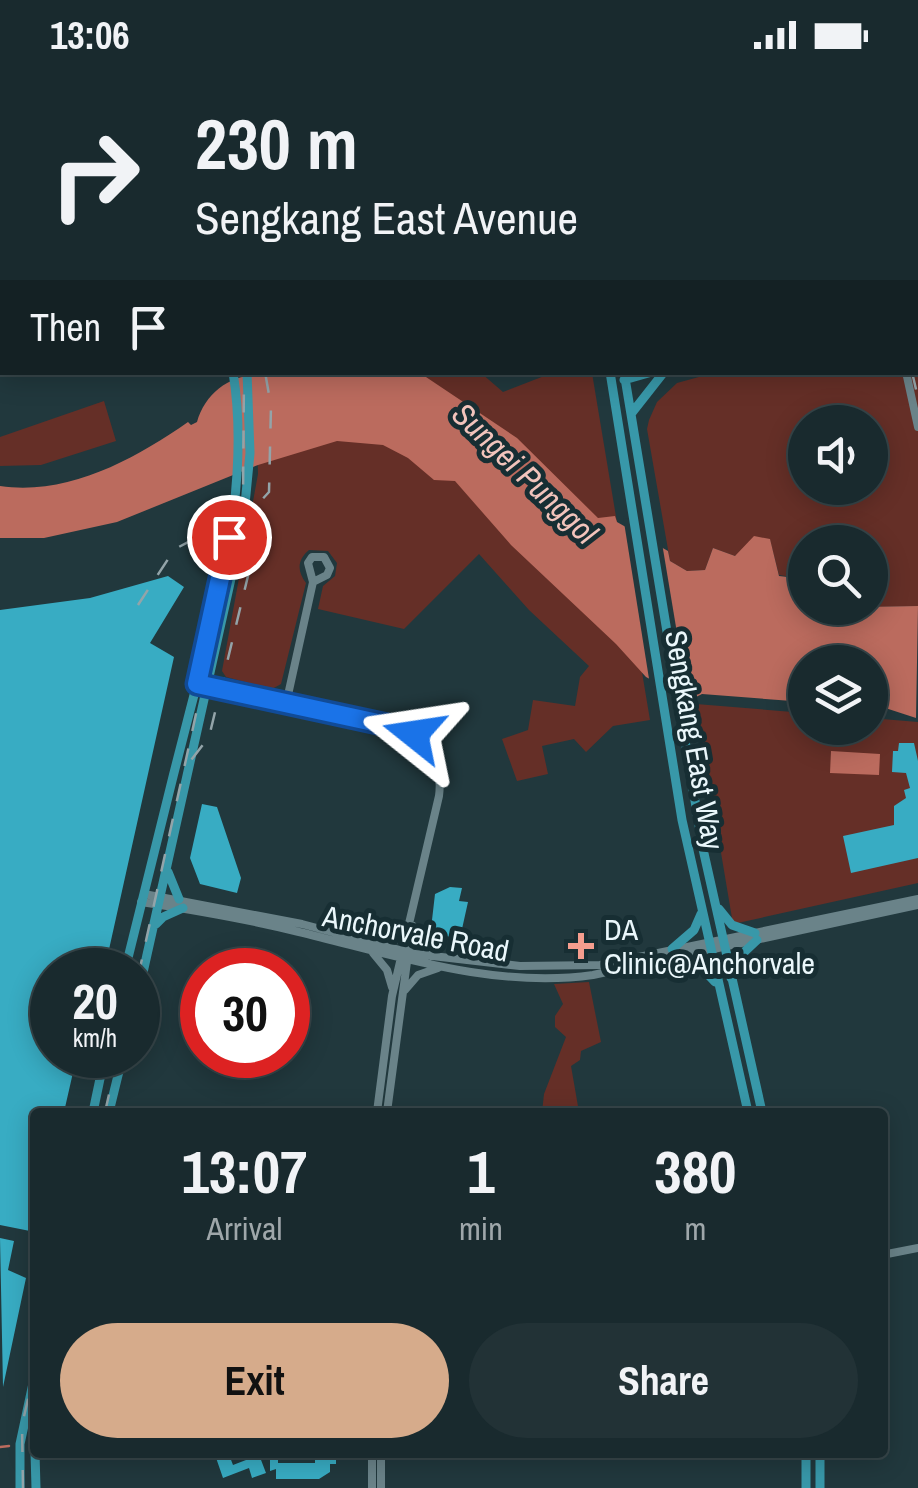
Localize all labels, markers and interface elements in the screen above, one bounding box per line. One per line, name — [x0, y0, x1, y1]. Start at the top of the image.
text: 13:06 — [50, 10, 130, 61]
text: 230 m — [195, 97, 358, 191]
icon: right — [30, 110, 160, 240]
text: Sengkang East Avenue — [195, 187, 578, 248]
icon: arrive — [121, 300, 176, 355]
text: Then — [30, 302, 101, 353]
water label: Sungei Punggol — [443, 393, 608, 554]
map controls — [788, 405, 888, 745]
button: sound — [788, 405, 888, 505]
pin — [187, 495, 272, 580]
icon: arrive — [202, 510, 257, 565]
button: search — [788, 525, 888, 625]
street label: Sengkang East Way — [656, 627, 734, 853]
button: layers — [788, 645, 888, 745]
position arrow — [362, 682, 466, 786]
street label: Anchorvale Road — [319, 895, 512, 971]
place label: DA Clinic@Anchorvale — [604, 909, 815, 983]
marker: DA Clinic@Anchorvale — [568, 933, 594, 959]
speed limit sign: 30 — [180, 948, 310, 1078]
text: 20 — [72, 967, 118, 1035]
text: km/h — [73, 1021, 117, 1055]
text: 13:07 — [182, 1131, 307, 1212]
text: 1 — [467, 1131, 495, 1212]
text: 380 — [654, 1131, 736, 1212]
text: Arrival — [207, 1207, 282, 1250]
text: min — [459, 1207, 503, 1250]
text: m — [684, 1207, 706, 1250]
button: Exit — [60, 1323, 449, 1438]
button: Share — [469, 1323, 858, 1438]

